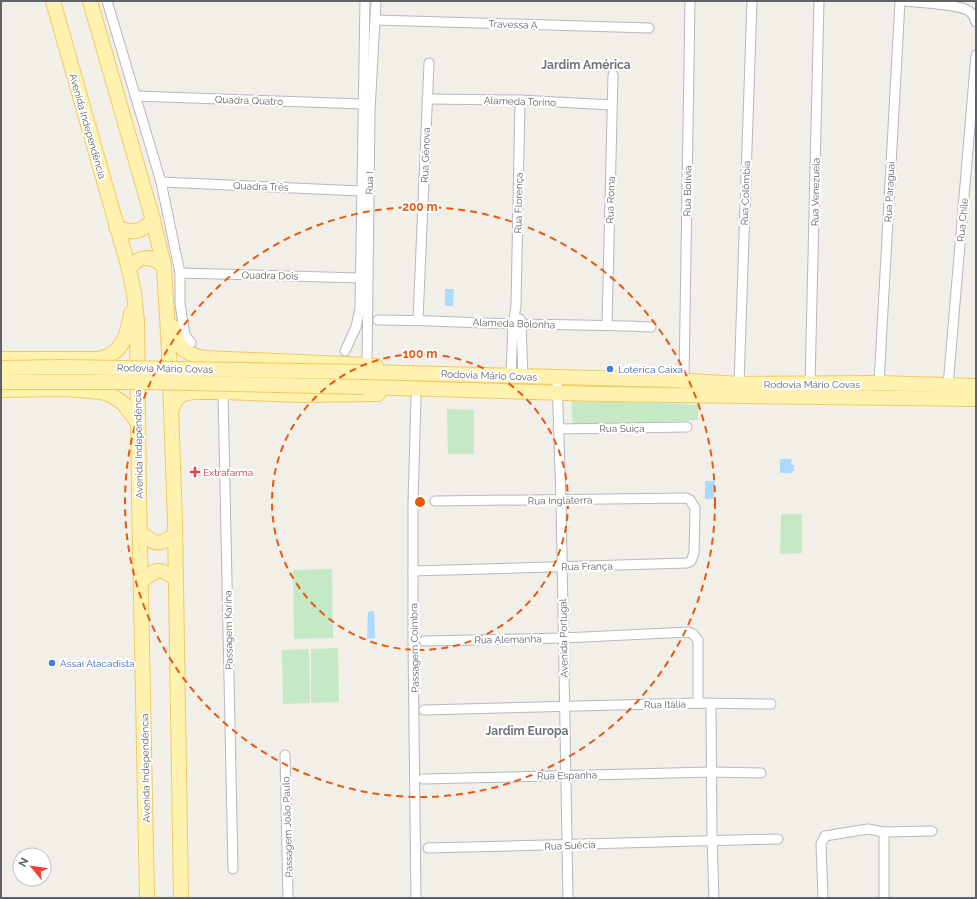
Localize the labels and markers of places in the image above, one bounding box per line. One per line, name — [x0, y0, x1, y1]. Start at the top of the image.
marker: Lotérica Caixa — [605, 364, 615, 374]
place label: Lotérica Caixa — [618, 364, 683, 375]
marker: Extrafarma — [190, 467, 200, 477]
place label: Extrafarma — [203, 467, 253, 478]
centre of rings — [413, 495, 427, 509]
marker: Assaí Atacadista — [47, 658, 57, 668]
place label: Assaí Atacadista — [60, 658, 135, 669]

